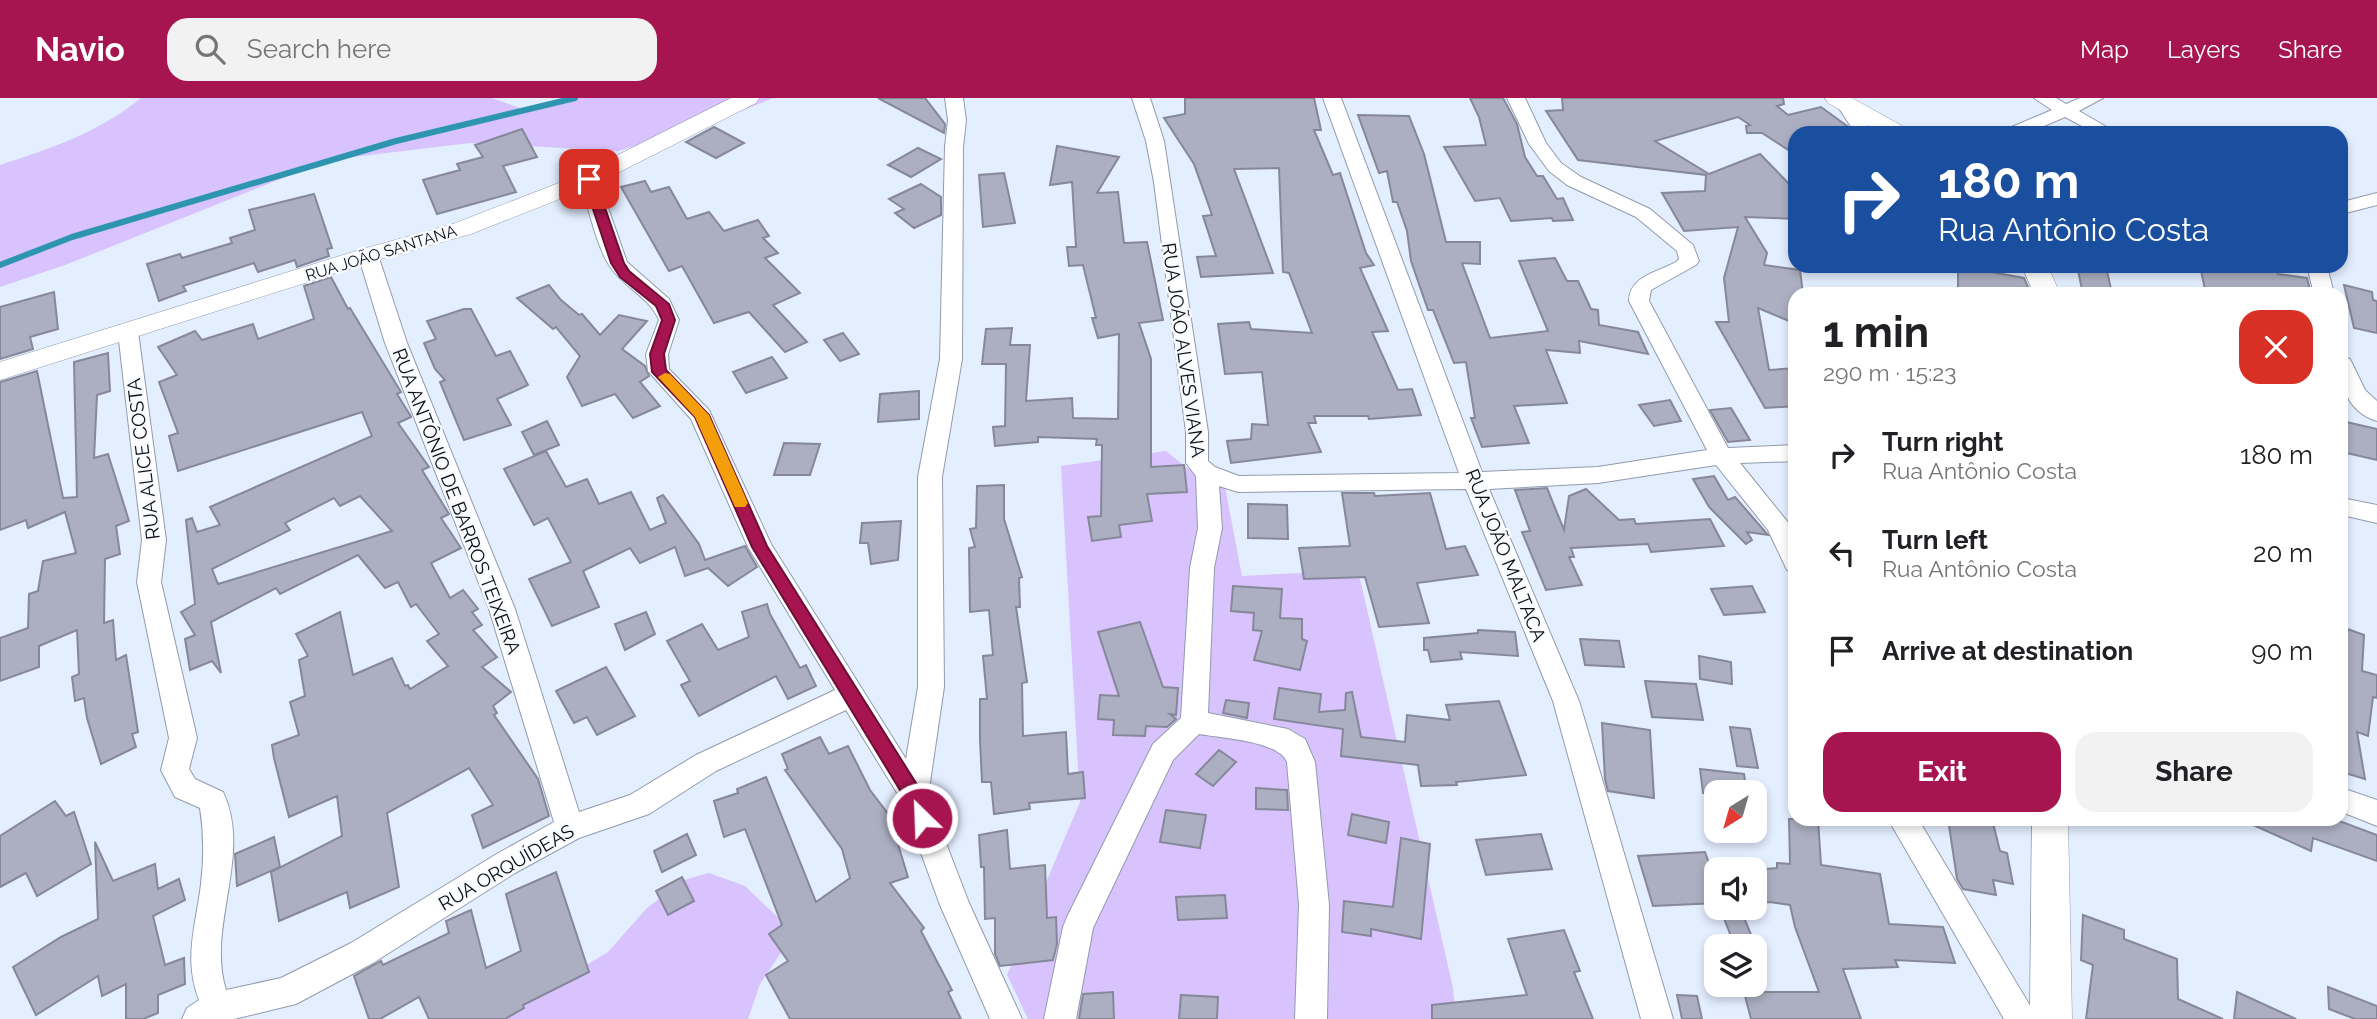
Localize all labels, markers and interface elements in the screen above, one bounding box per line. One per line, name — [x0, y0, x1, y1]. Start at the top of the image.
search box — [167, 18, 657, 81]
text: Navio — [35, 30, 125, 69]
icon: search — [191, 30, 229, 68]
text: Search here — [247, 34, 391, 64]
text: Map — [2080, 35, 2129, 64]
text: Layers — [2167, 35, 2240, 64]
text: Share — [2278, 35, 2342, 64]
pin — [559, 149, 619, 209]
text: 180 m — [1938, 152, 2079, 209]
icon: right — [1823, 154, 1914, 245]
icon: arrive — [570, 160, 608, 198]
text: Rua Antônio Costa — [1938, 211, 2209, 248]
street label: RUA JOÃO SANTANA — [303, 220, 459, 285]
street label: RUA JOÃO ALVES VIANA — [1158, 241, 1210, 459]
text: 1 min — [1823, 308, 1929, 357]
button: close — [2239, 310, 2313, 384]
street label: RUA ANTÔNIO DE BARROS TEIXEIRA — [388, 345, 526, 657]
text: 290 m · 15:23 — [1823, 359, 1957, 386]
street label: RUA ALICE COSTA — [122, 377, 164, 541]
text: Turn right — [1882, 427, 2003, 457]
icon: right — [1823, 436, 1861, 474]
text: 180 m — [2240, 440, 2313, 470]
text: Rua Antônio Costa — [1882, 457, 2077, 484]
street label: RUA JOÃO MALTACA — [1461, 466, 1551, 645]
text: Turn left — [1882, 525, 1988, 555]
icon: left — [1823, 534, 1861, 572]
text: 20 m — [2253, 538, 2313, 568]
text: Rua Antônio Costa — [1882, 555, 2077, 582]
icon: arrive — [1823, 632, 1861, 670]
text: Arrive at destination — [1882, 636, 2133, 666]
text: 90 m — [2251, 636, 2313, 666]
button: Exit — [1823, 732, 2061, 812]
button: Share — [2075, 732, 2313, 812]
north arrow — [1704, 780, 1768, 844]
map controls — [1704, 780, 1767, 997]
position arrow — [885, 781, 959, 855]
street label: RUA ORQUÍDEAS — [434, 819, 578, 915]
button: sound — [1704, 857, 1767, 920]
button: layers — [1704, 934, 1767, 997]

